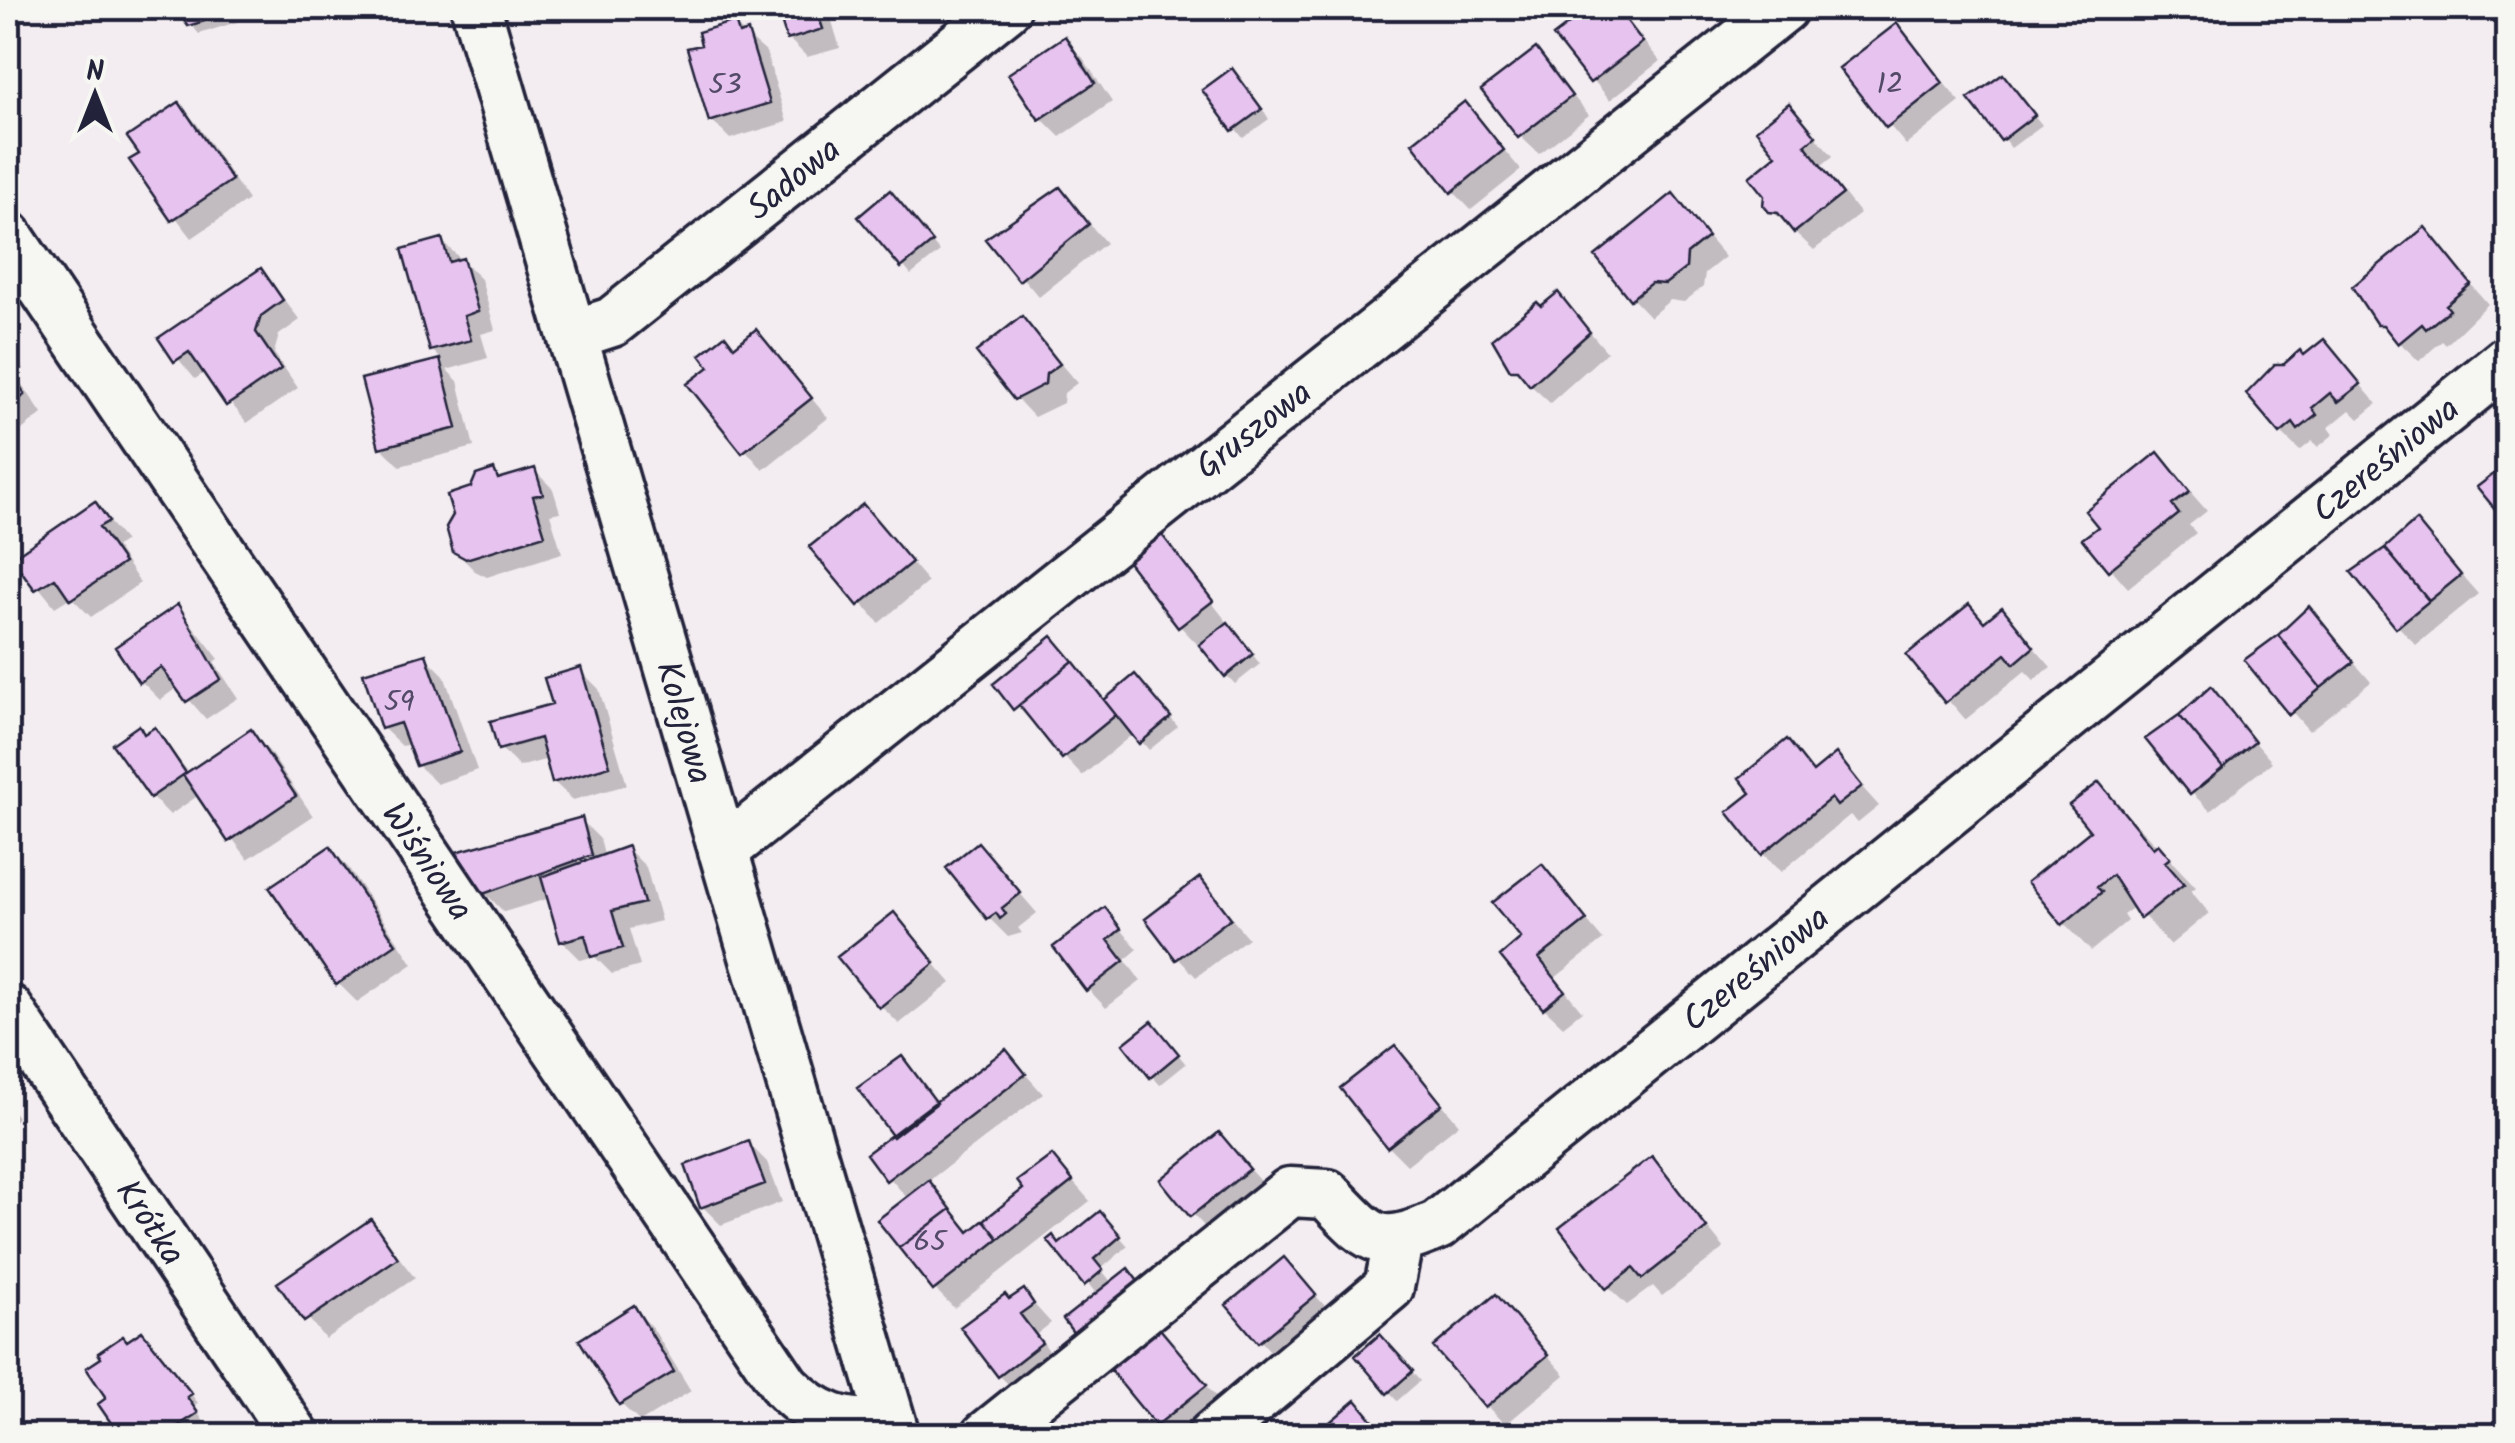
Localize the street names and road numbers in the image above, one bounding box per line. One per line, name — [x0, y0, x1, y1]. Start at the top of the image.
street label: Sadowa — [735, 124, 855, 236]
street label: Gruszowa — [1184, 367, 1326, 495]
street label: Czereśniowa — [2300, 384, 2473, 539]
street label: Kolejowa — [638, 655, 726, 791]
street label: Wiśniowa — [365, 792, 486, 934]
street label: Czereśniowa — [1670, 893, 1843, 1048]
street label: Krótka — [99, 1169, 198, 1278]

